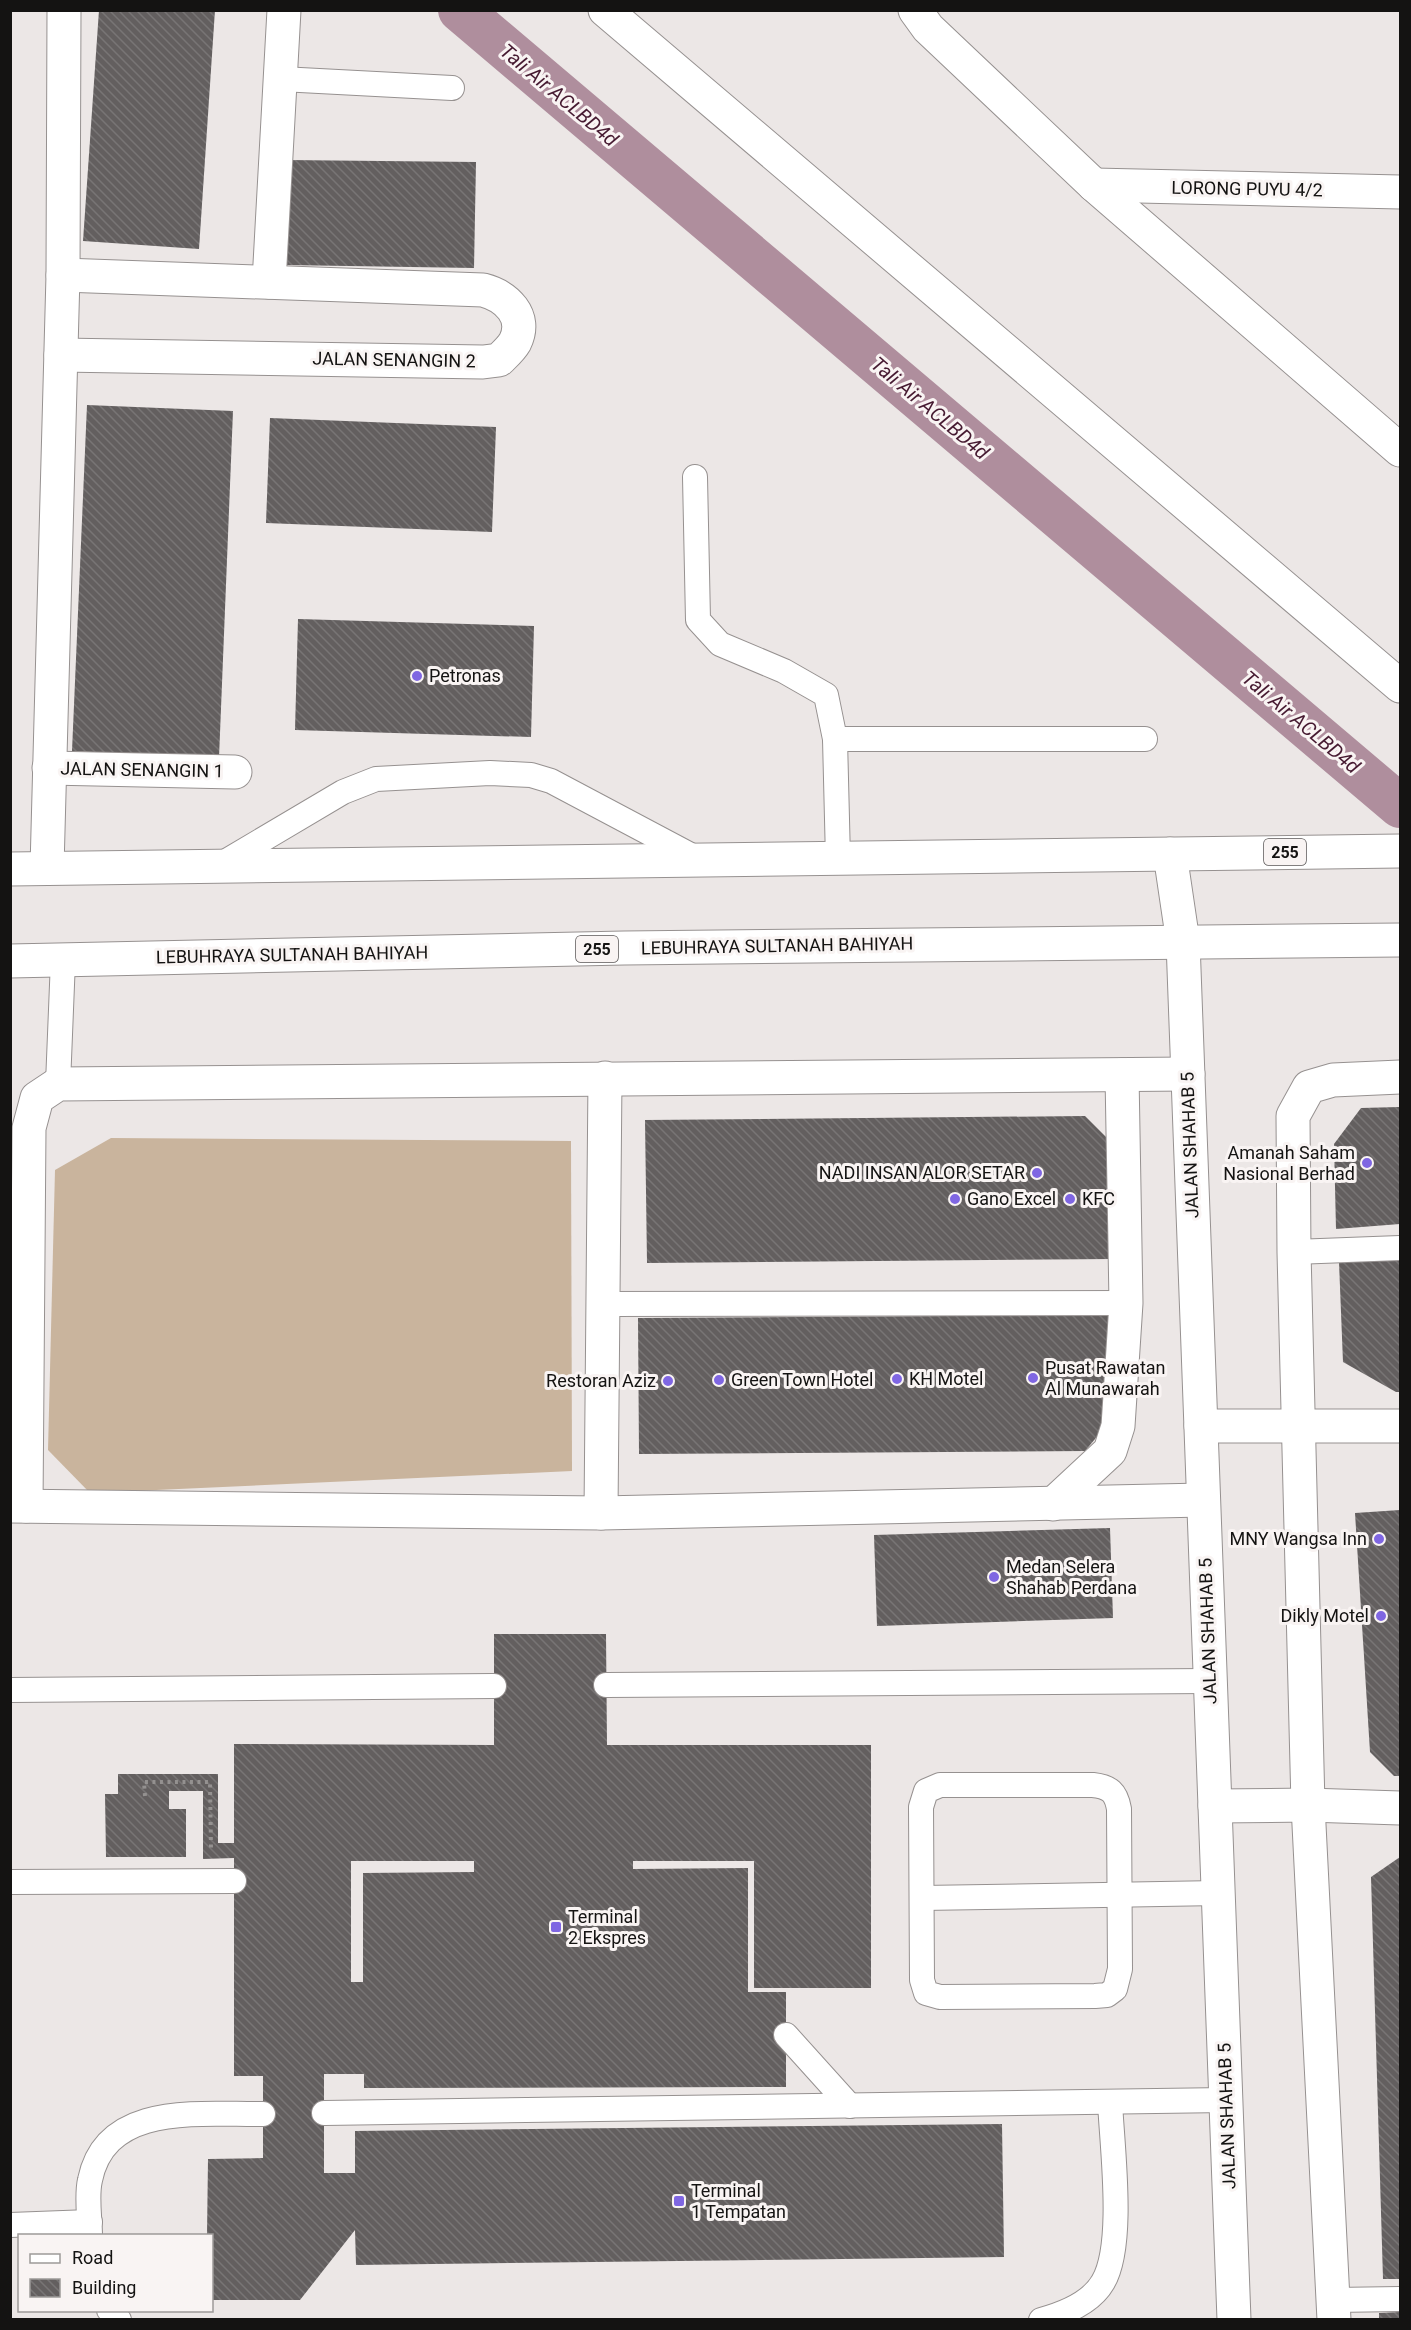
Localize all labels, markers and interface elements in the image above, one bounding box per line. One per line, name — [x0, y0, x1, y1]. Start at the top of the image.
water label: Tali Air ACLBD4d — [495, 39, 624, 152]
street label: LORONG PUYU 4/2 — [1171, 177, 1323, 200]
street label: JALAN SENANGIN 2 — [312, 348, 476, 371]
water label: Tali Air ACLBD4d — [866, 352, 995, 465]
place label: Petronas — [429, 665, 501, 686]
water label: Tali Air ACLBD4d — [1237, 666, 1366, 779]
marker: Petronas — [410, 669, 424, 683]
street label: JALAN SENANGIN 1 — [60, 758, 224, 781]
road number: 255 — [1264, 839, 1306, 865]
street label: LEBUHRAYA SULTANAH BAHIYAH — [641, 933, 913, 958]
road number: 255 — [576, 936, 618, 962]
street label: LEBUHRAYA SULTANAH BAHIYAH — [156, 942, 428, 967]
street label: JALAN SHAHAB 5 — [1176, 1072, 1203, 1219]
place label: Amanah Saham Nasional Berhad — [1223, 1142, 1355, 1184]
marker: Amanah Saham Nasional Berhad — [1360, 1156, 1374, 1170]
place label: NADI INSAN ALOR SETAR — [819, 1162, 1025, 1183]
marker: NADI INSAN ALOR SETAR — [1030, 1166, 1044, 1180]
place label: Gano Excel — [967, 1188, 1056, 1209]
place label: KFC — [1082, 1188, 1115, 1209]
marker: Gano Excel — [948, 1192, 962, 1206]
marker: KFC — [1063, 1192, 1077, 1206]
place label: Pusat Rawatan Al Munawarah — [1045, 1357, 1166, 1399]
place label: KH Motel — [909, 1368, 983, 1389]
place label: Green Town Hotel — [731, 1369, 873, 1390]
place label: Restoran Aziz — [546, 1370, 656, 1391]
marker: Pusat Rawatan Al Munawarah — [1026, 1371, 1040, 1385]
marker: KH Motel — [890, 1372, 904, 1386]
marker: Green Town Hotel — [712, 1373, 726, 1387]
marker: Restoran Aziz — [661, 1374, 675, 1388]
place label: MNY Wangsa Inn — [1230, 1528, 1367, 1549]
marker: MNY Wangsa Inn — [1372, 1532, 1386, 1546]
place label: Medan Selera Shahab Perdana — [1006, 1556, 1137, 1598]
street label: JALAN SHAHAB 5 — [1194, 1558, 1221, 1705]
marker: Medan Selera Shahab Perdana — [987, 1570, 1001, 1584]
place label: Dikly Motel — [1281, 1605, 1369, 1626]
marker: Dikly Motel — [1374, 1609, 1388, 1623]
place label: Terminal 2 Ekspres — [568, 1906, 646, 1948]
marker: Terminal 2 Ekspres — [549, 1920, 563, 1934]
street label: JALAN SHAHAB 5 — [1213, 2043, 1240, 2190]
place label: Terminal 1 Tempatan — [691, 2180, 786, 2222]
marker: Terminal 1 Tempatan — [672, 2194, 686, 2208]
legend — [18, 2234, 213, 2312]
text: Road — [72, 2247, 113, 2268]
text: Building — [72, 2277, 136, 2298]

